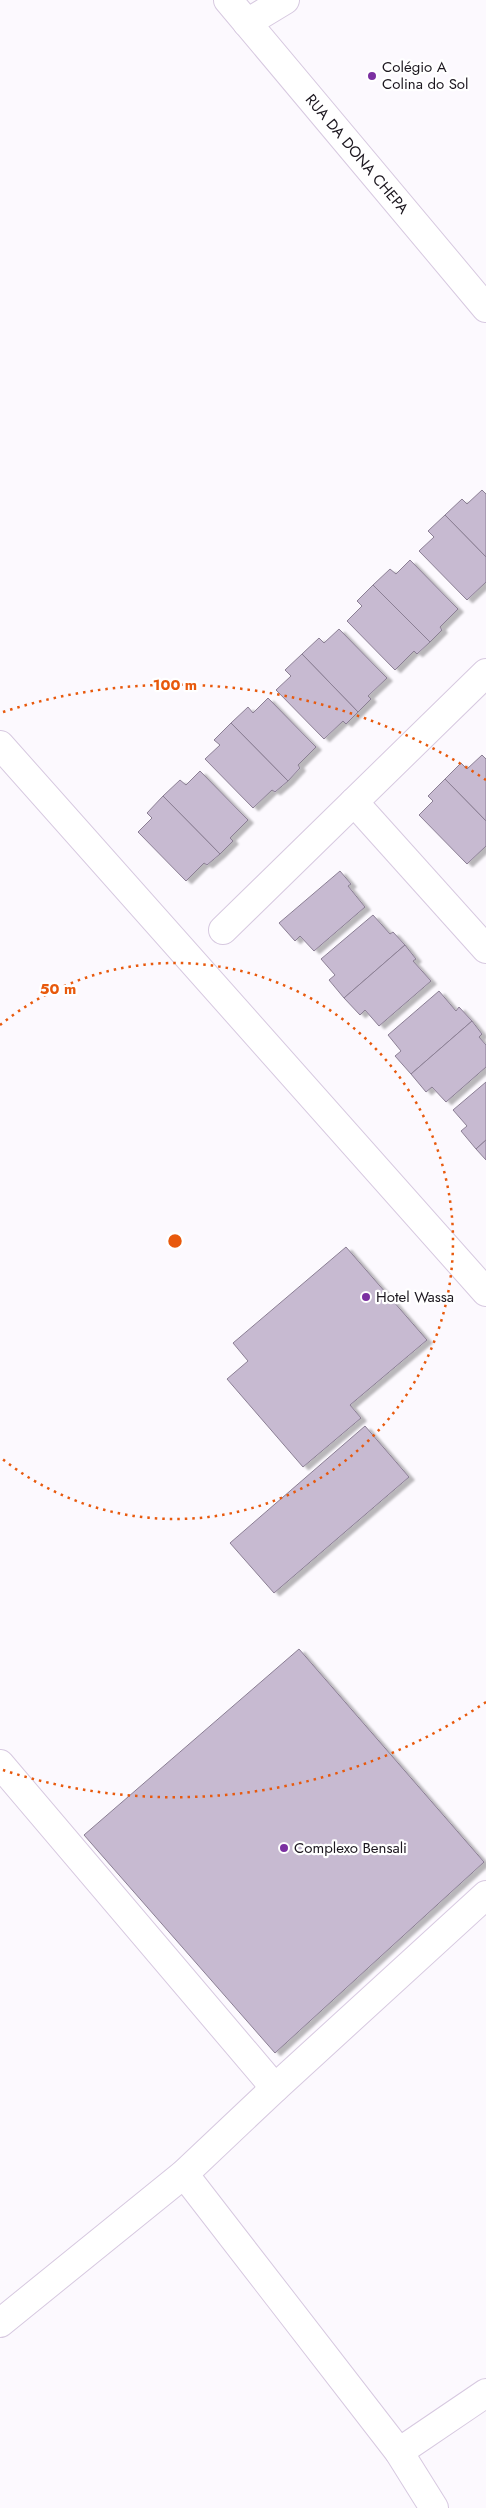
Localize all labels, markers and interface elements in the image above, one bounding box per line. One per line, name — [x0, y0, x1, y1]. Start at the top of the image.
place label: Colégio A Colina do Sol — [382, 56, 469, 95]
marker: Colégio A Colina do Sol — [366, 70, 378, 82]
street label: RUA DA DONA CHEPA — [300, 89, 414, 219]
text: 100 m — [153, 674, 197, 696]
text: 50 m — [40, 978, 76, 1000]
centre of rings — [166, 1232, 184, 1250]
place label: Hotel Wassa — [376, 1286, 454, 1308]
marker: Hotel Wassa — [360, 1291, 372, 1303]
place label: Complexo Bensali — [294, 1837, 407, 1859]
marker: Complexo Bensali — [278, 1842, 290, 1854]

